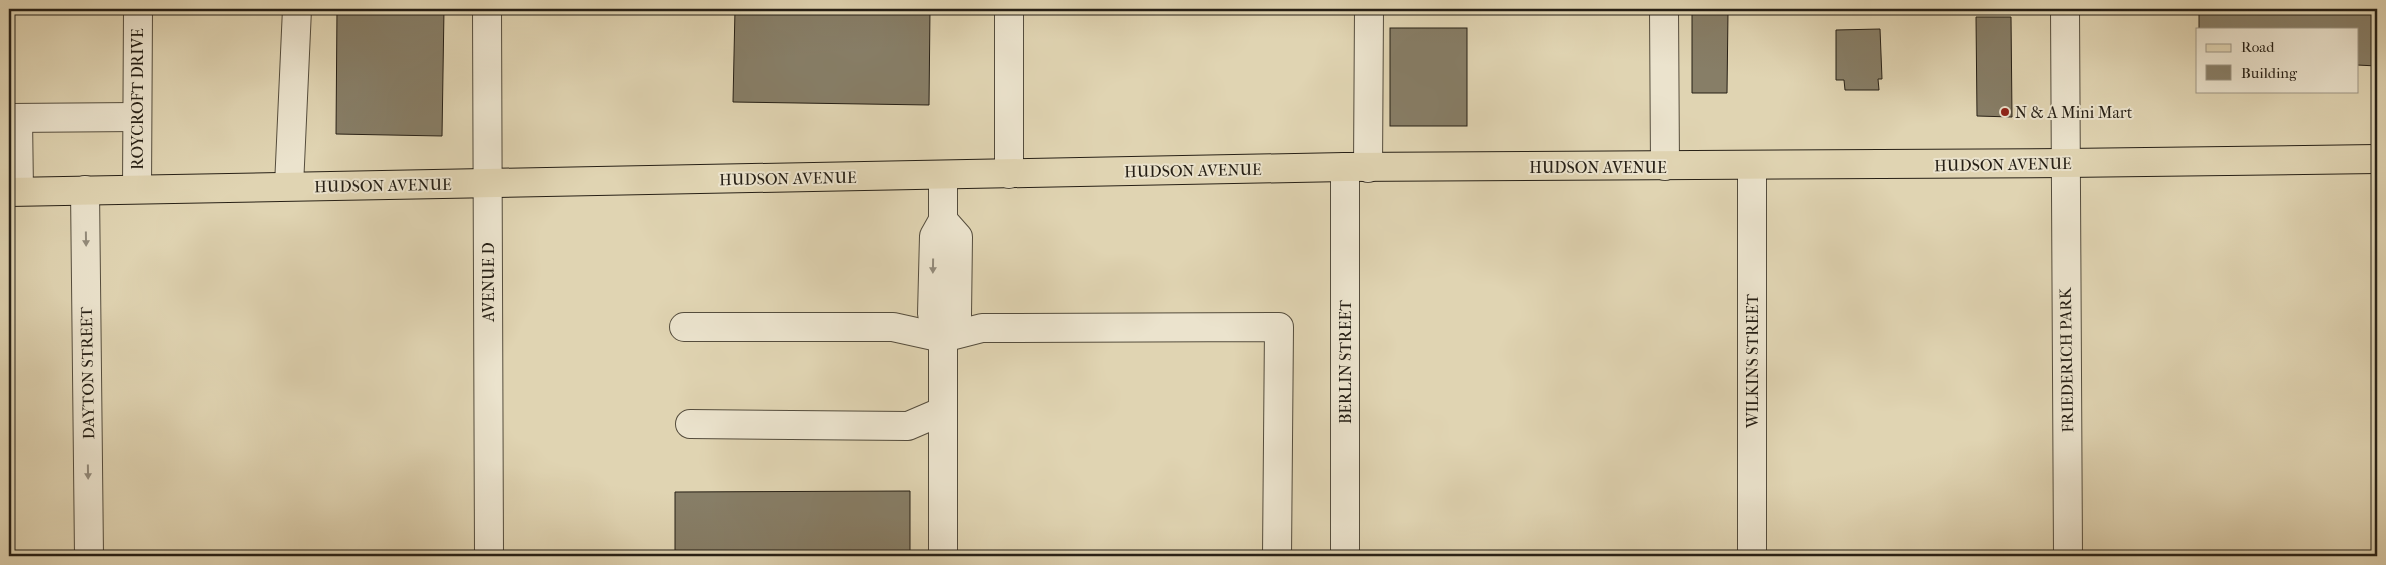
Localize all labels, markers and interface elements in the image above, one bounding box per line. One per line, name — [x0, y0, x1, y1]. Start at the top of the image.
street label: ROYCROFT DRIVE — [128, 28, 147, 170]
legend — [2196, 28, 2358, 92]
text: Road — [2241, 38, 2275, 56]
text: Building — [2241, 64, 2298, 82]
place label: N & A Mini Mart — [2015, 103, 2133, 122]
marker: N & A Mini Mart — [1999, 106, 2011, 118]
street label: HUDSON AVENUE — [1934, 154, 2072, 175]
street label: HUDSON AVENUE — [1529, 158, 1667, 177]
street label: HUDSON AVENUE — [1124, 160, 1262, 181]
street label: HUDSON AVENUE — [719, 168, 857, 189]
street label: HUDSON AVENUE — [314, 175, 452, 196]
one-way arrow — [82, 231, 90, 247]
street label: AVENUE D — [479, 242, 498, 323]
one-way arrow — [929, 259, 937, 275]
street label: FRIEDERICH PARK — [2056, 286, 2077, 433]
street label: WILKINS STREET — [1743, 294, 1762, 429]
street label: BERLIN STREET — [1336, 300, 1355, 424]
street label: DAYTON STREET — [77, 306, 98, 439]
one-way arrow — [84, 464, 92, 480]

